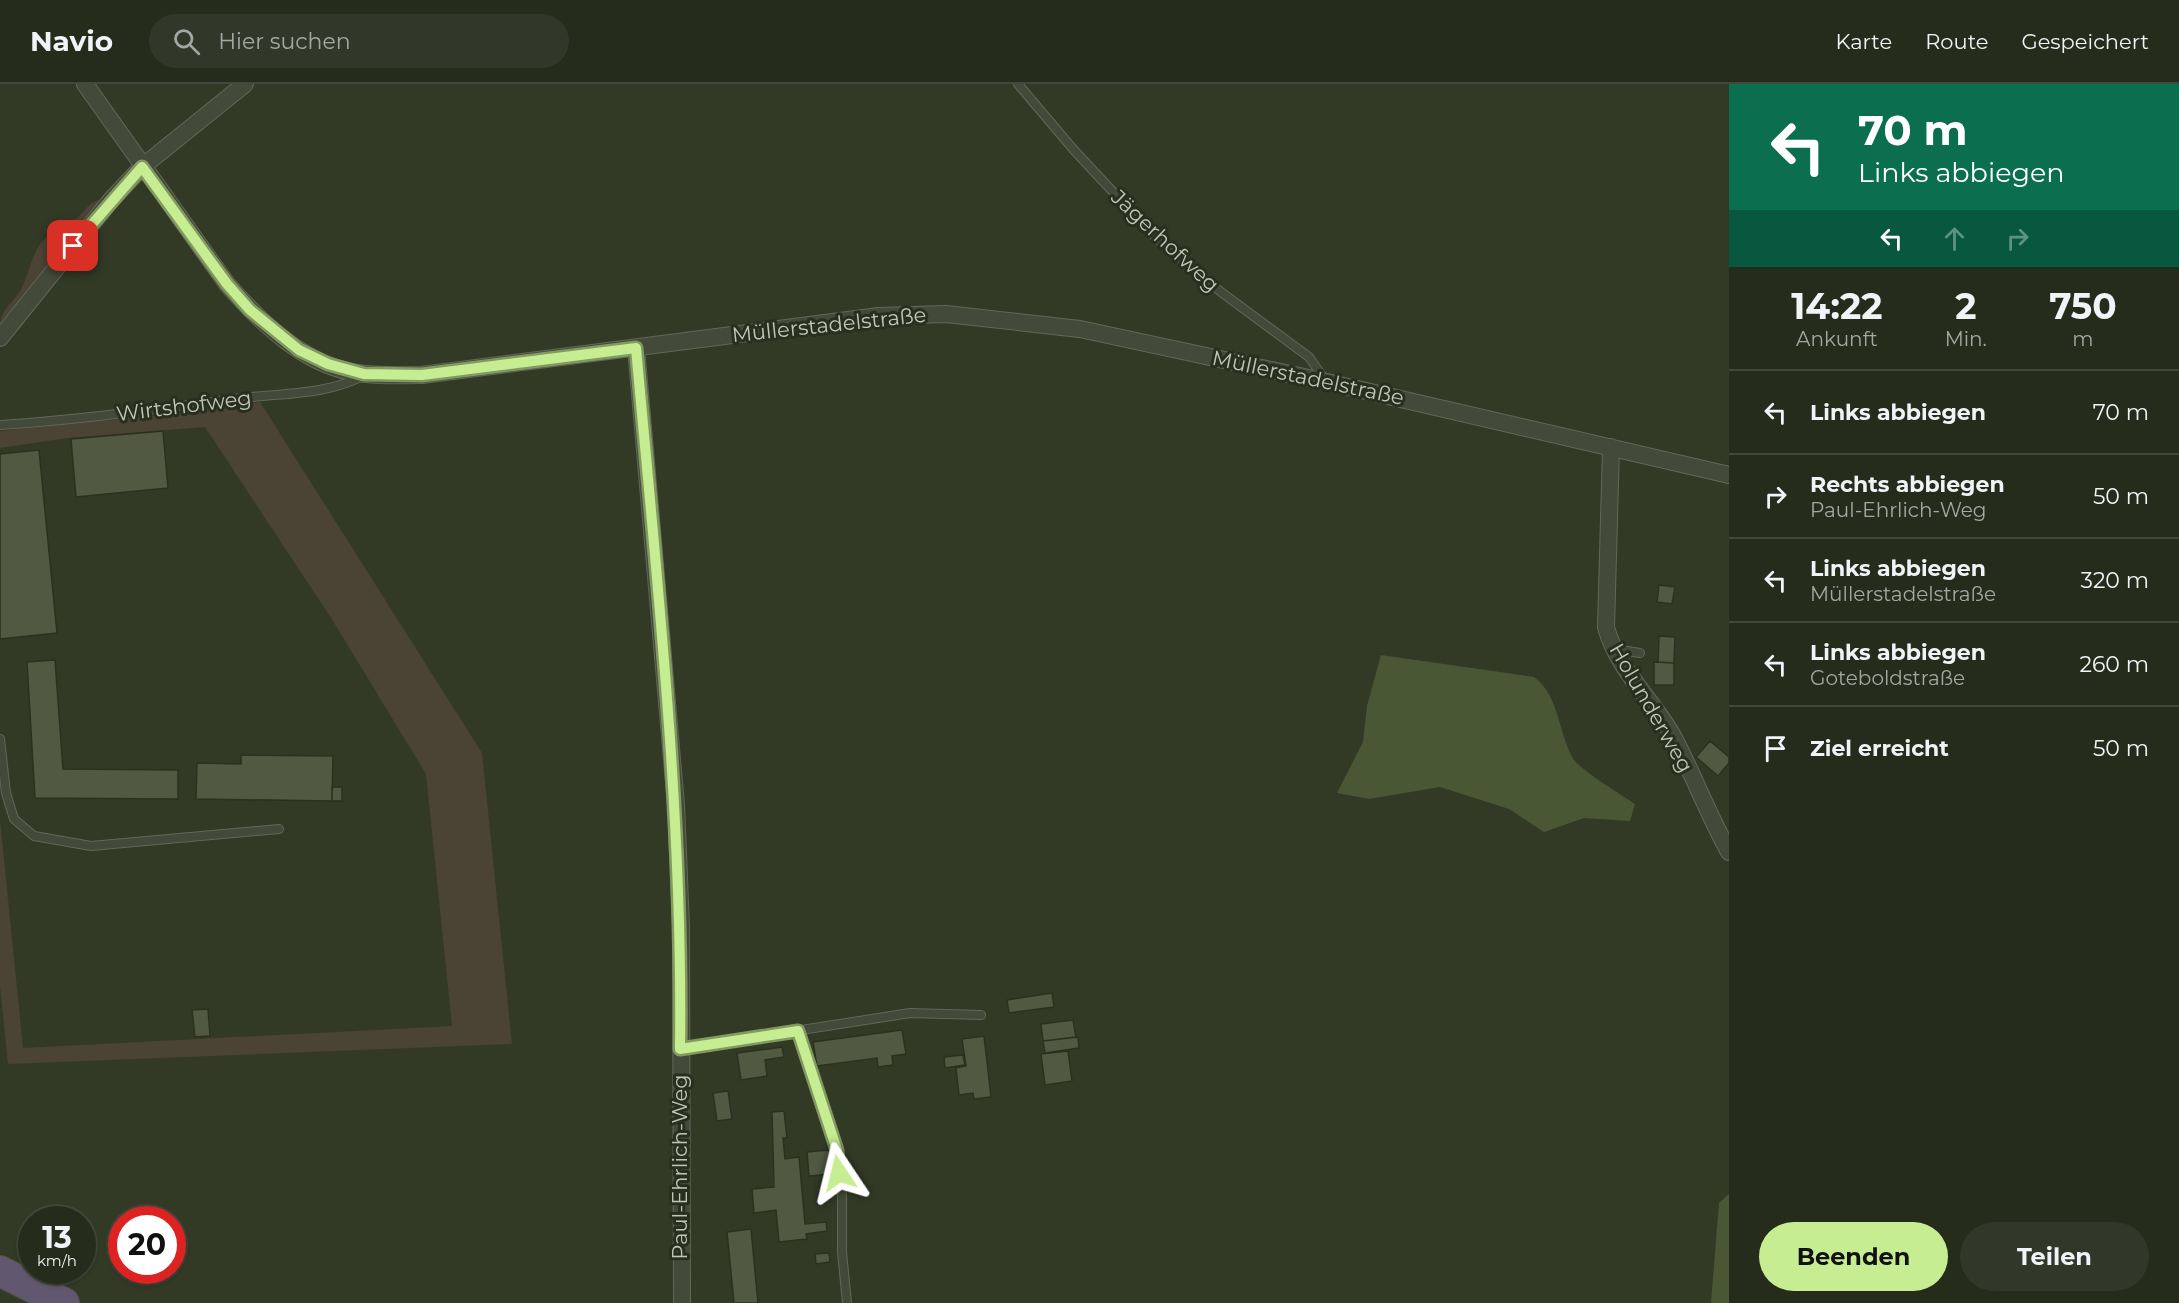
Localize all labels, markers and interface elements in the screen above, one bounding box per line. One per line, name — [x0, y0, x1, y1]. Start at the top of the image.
search box — [149, 14, 569, 68]
text: Navio — [30, 24, 113, 58]
icon: search — [170, 25, 203, 58]
text: Hier suchen — [218, 28, 351, 55]
text: Karte — [1836, 29, 1892, 54]
text: Route — [1925, 29, 1988, 54]
text: Gespeichert — [2021, 29, 2149, 54]
text: 70 m — [1858, 104, 1968, 156]
icon: left — [1759, 108, 1837, 186]
text: Links abbiegen — [1858, 156, 2065, 189]
street label: Jägerhofweg — [1106, 184, 1224, 297]
pin — [47, 220, 98, 271]
icon: left — [1875, 222, 1908, 255]
icon: ahead — [1938, 222, 1971, 255]
icon: right — [2001, 222, 2034, 255]
icon: arrive — [56, 229, 89, 262]
text: 14:22 — [1791, 284, 1882, 328]
text: 2 — [1955, 284, 1976, 328]
text: 750 — [2049, 284, 2117, 328]
street label: Müllerstadelstraße — [731, 302, 927, 347]
text: Ankunft — [1796, 327, 1878, 351]
text: Min. — [1945, 327, 1987, 351]
text: m — [2072, 327, 2094, 351]
street label: Müllerstadelstraße — [1210, 345, 1406, 410]
street label: Wirtshofweg — [115, 385, 253, 426]
icon: left — [1759, 396, 1792, 429]
text: Links abbiegen — [1810, 399, 1986, 426]
text: 70 m — [2093, 399, 2149, 426]
text: Rechts abbiegen — [1810, 471, 2005, 498]
icon: right — [1759, 480, 1792, 513]
text: 50 m — [2093, 483, 2149, 510]
text: Paul-Ehrlich-Weg — [1810, 498, 1987, 522]
text: Links abbiegen — [1810, 555, 1986, 582]
icon: left — [1759, 564, 1792, 597]
text: 320 m — [2081, 567, 2149, 594]
text: Müllerstadelstraße — [1810, 582, 1996, 606]
street label: Holunderweg — [1604, 639, 1699, 777]
text: Links abbiegen — [1810, 639, 1986, 666]
icon: left — [1759, 648, 1792, 681]
text: 260 m — [2079, 651, 2149, 678]
text: Goteboldstraße — [1810, 666, 1965, 690]
icon: arrive — [1759, 732, 1792, 765]
text: Ziel erreicht — [1810, 735, 1949, 762]
text: 50 m — [2093, 735, 2149, 762]
street label: Paul-Ehrlich-Weg — [667, 1074, 692, 1260]
position arrow — [807, 1141, 871, 1205]
speed limit sign: 20 — [108, 1206, 186, 1284]
text: 13 — [42, 1219, 72, 1256]
button: Beenden — [1759, 1222, 1948, 1291]
button: Teilen — [1960, 1222, 2149, 1291]
text: km/h — [37, 1251, 77, 1270]

